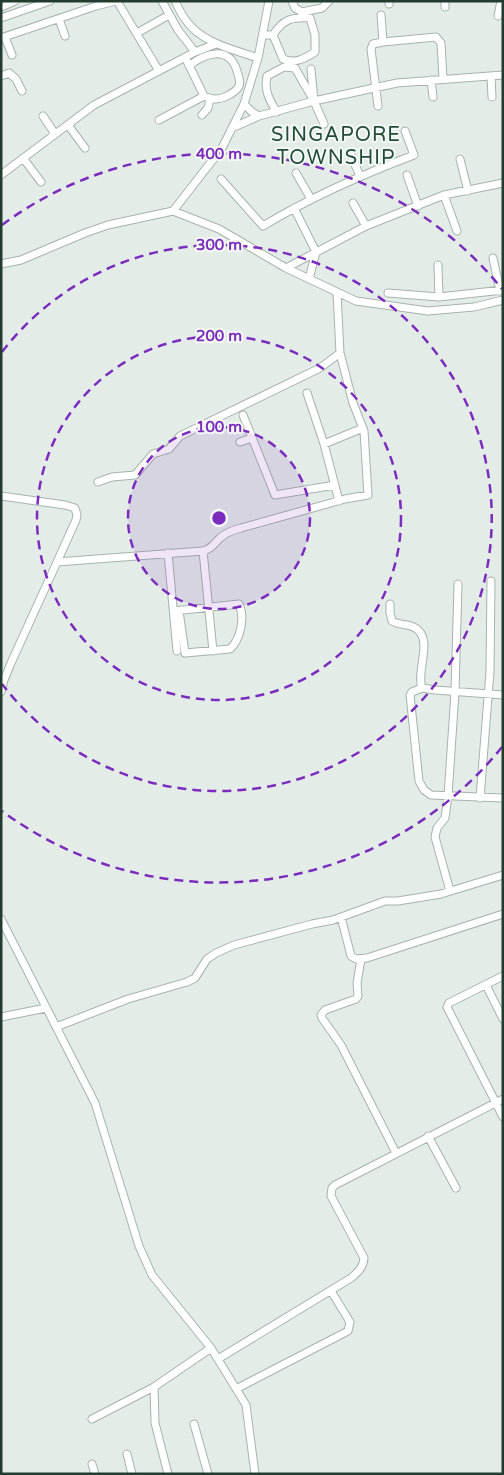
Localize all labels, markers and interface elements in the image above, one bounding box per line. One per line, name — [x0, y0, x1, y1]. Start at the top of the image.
district label: SINGAPORE TOWNSHIP — [271, 123, 401, 170]
text: 400 m — [196, 145, 242, 163]
text: 300 m — [196, 236, 242, 254]
text: 200 m — [196, 327, 242, 345]
text: 100 m — [196, 418, 242, 436]
centre of rings — [210, 509, 228, 527]

